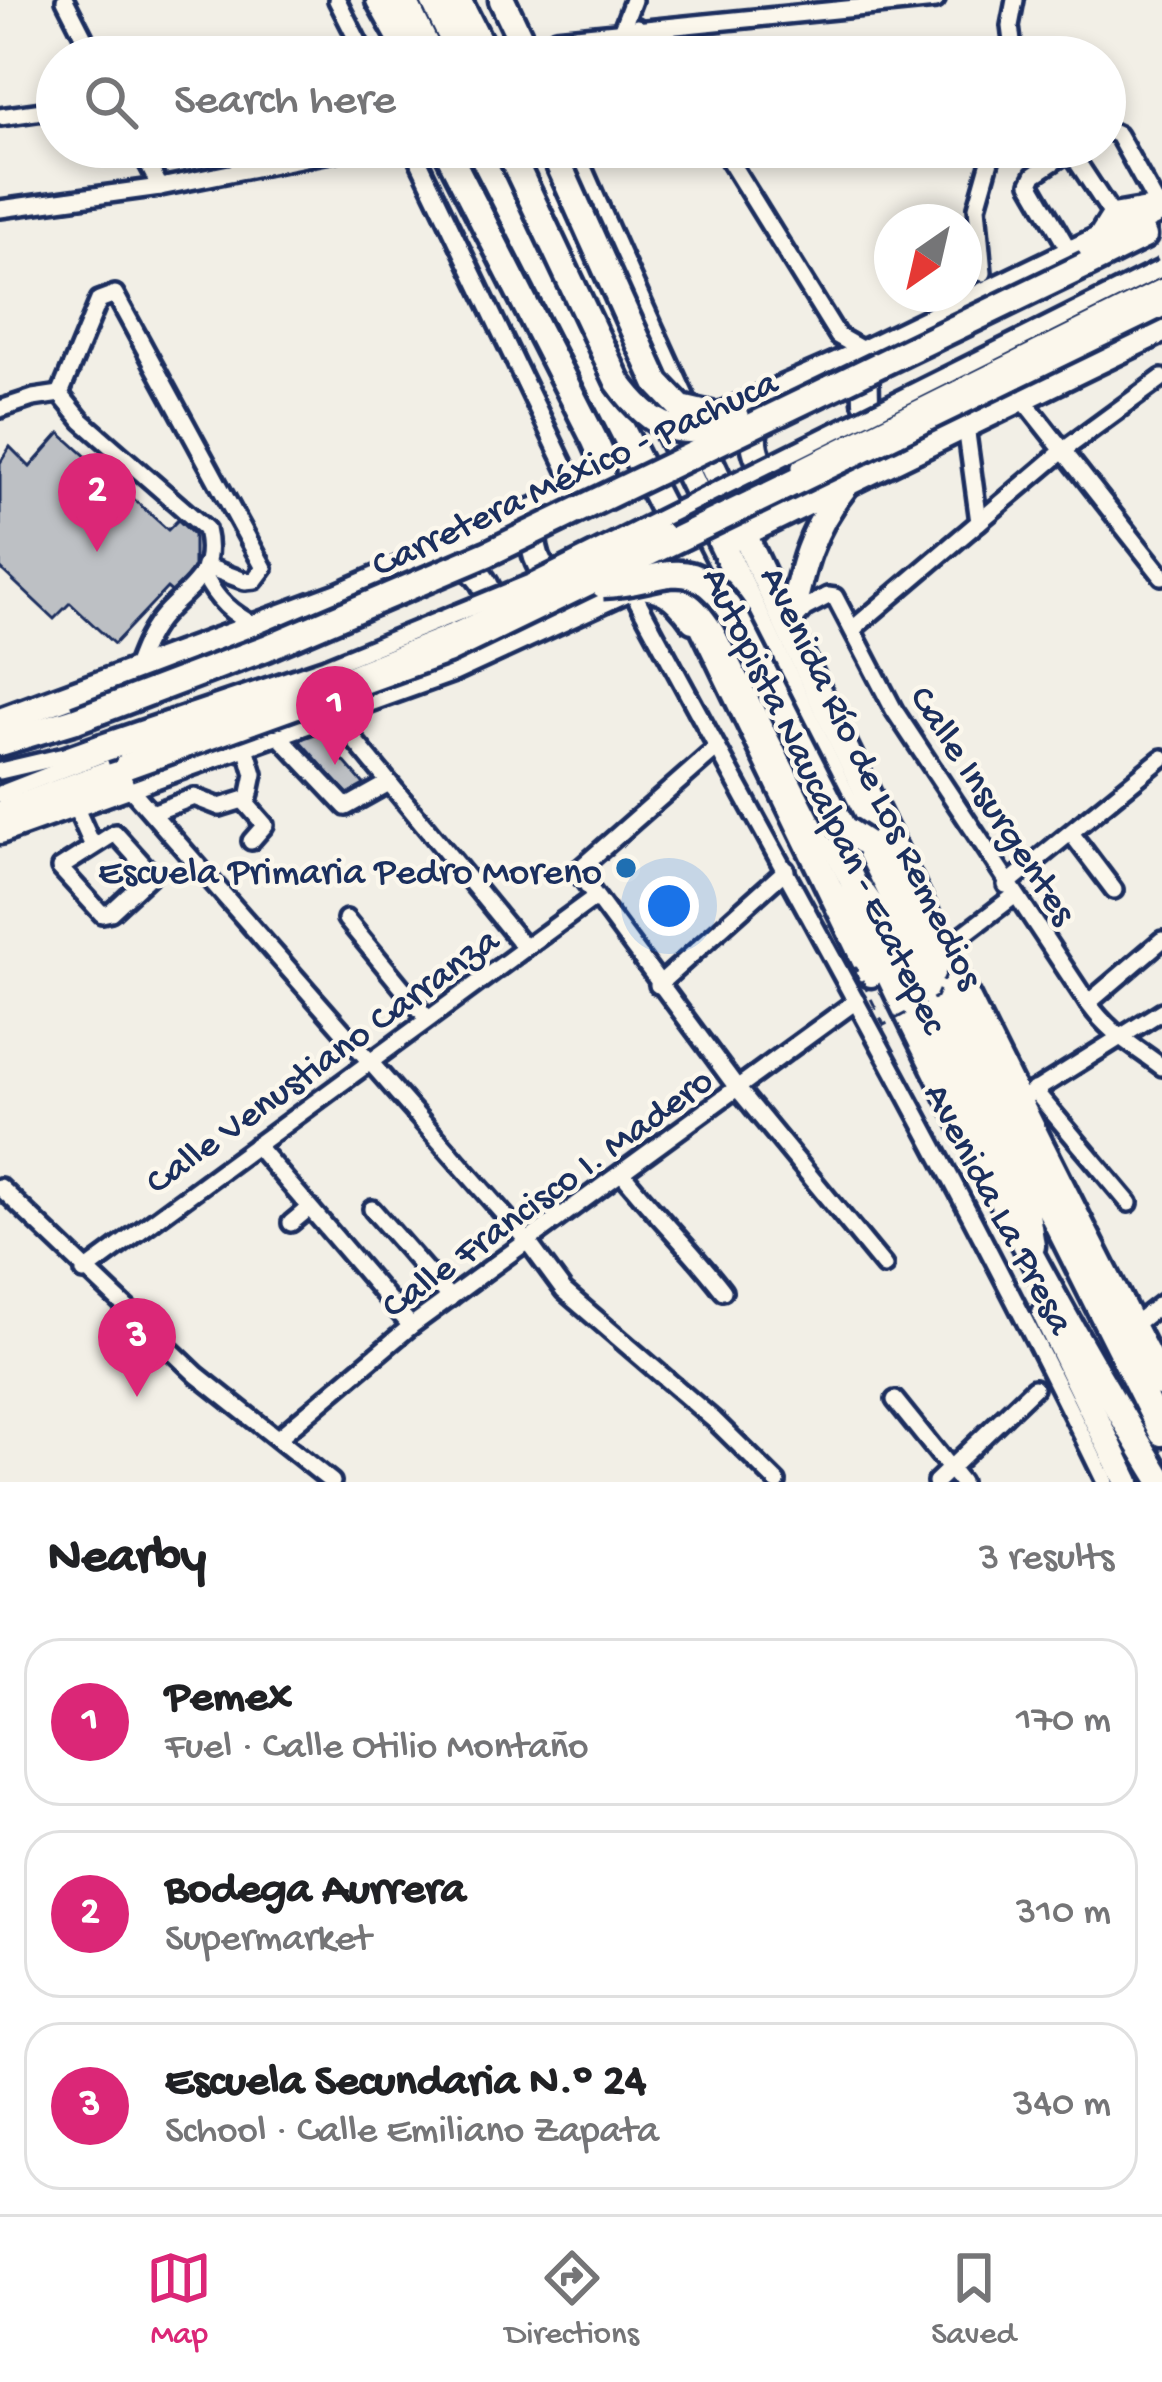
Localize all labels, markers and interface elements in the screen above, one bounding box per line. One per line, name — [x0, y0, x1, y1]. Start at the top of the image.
search box — [36, 36, 1126, 168]
icon: search — [78, 69, 144, 135]
text: Search here — [174, 76, 396, 129]
north arrow — [874, 204, 982, 312]
street label: Carretera México - Pachuca — [366, 361, 787, 591]
pin: 2 — [58, 453, 136, 552]
street label: Avenida Río de Los Remedios — [746, 560, 992, 999]
street label: Autopista Naucalpan - Ecatepec — [689, 561, 956, 1044]
pin: 1 — [296, 666, 374, 765]
street label: Calle Insurgentes — [896, 679, 1085, 936]
place label: Escuela Primaria Pedro Moreno — [98, 852, 602, 898]
marker: Escuela Primaria Pedro Moreno — [613, 855, 639, 881]
your location — [639, 876, 699, 936]
street label: Calle Venustiano Carranza — [138, 919, 511, 1207]
street label: Calle Francisco I. Madero — [374, 1060, 724, 1331]
street label: Avenida La Presa — [910, 1077, 1082, 1345]
pin: 3 — [98, 1298, 176, 1397]
text: Nearby — [48, 1530, 206, 1590]
text: 3 results — [979, 1537, 1114, 1583]
text: Pemex — [165, 1673, 292, 1726]
text: 1 — [82, 1699, 98, 1745]
text: 170 m — [1016, 1699, 1111, 1745]
text: Fuel · Calle Otilio Montaño — [165, 1726, 589, 1772]
text: Bodega Aurrera — [165, 1865, 466, 1918]
text: 2 — [80, 1891, 100, 1937]
text: 310 m — [1016, 1891, 1111, 1937]
text: Supermarket — [165, 1918, 371, 1964]
text: Escuela Secundaria N.º 24 — [165, 2057, 646, 2110]
text: 3 — [80, 2083, 100, 2129]
text: 340 m — [1013, 2083, 1111, 2129]
text: School · Calle Emiliano Zapata — [165, 2110, 659, 2156]
tab: Map — [146, 2245, 212, 2355]
tab: Directions — [505, 2245, 639, 2355]
tab: Saved — [931, 2245, 1016, 2355]

